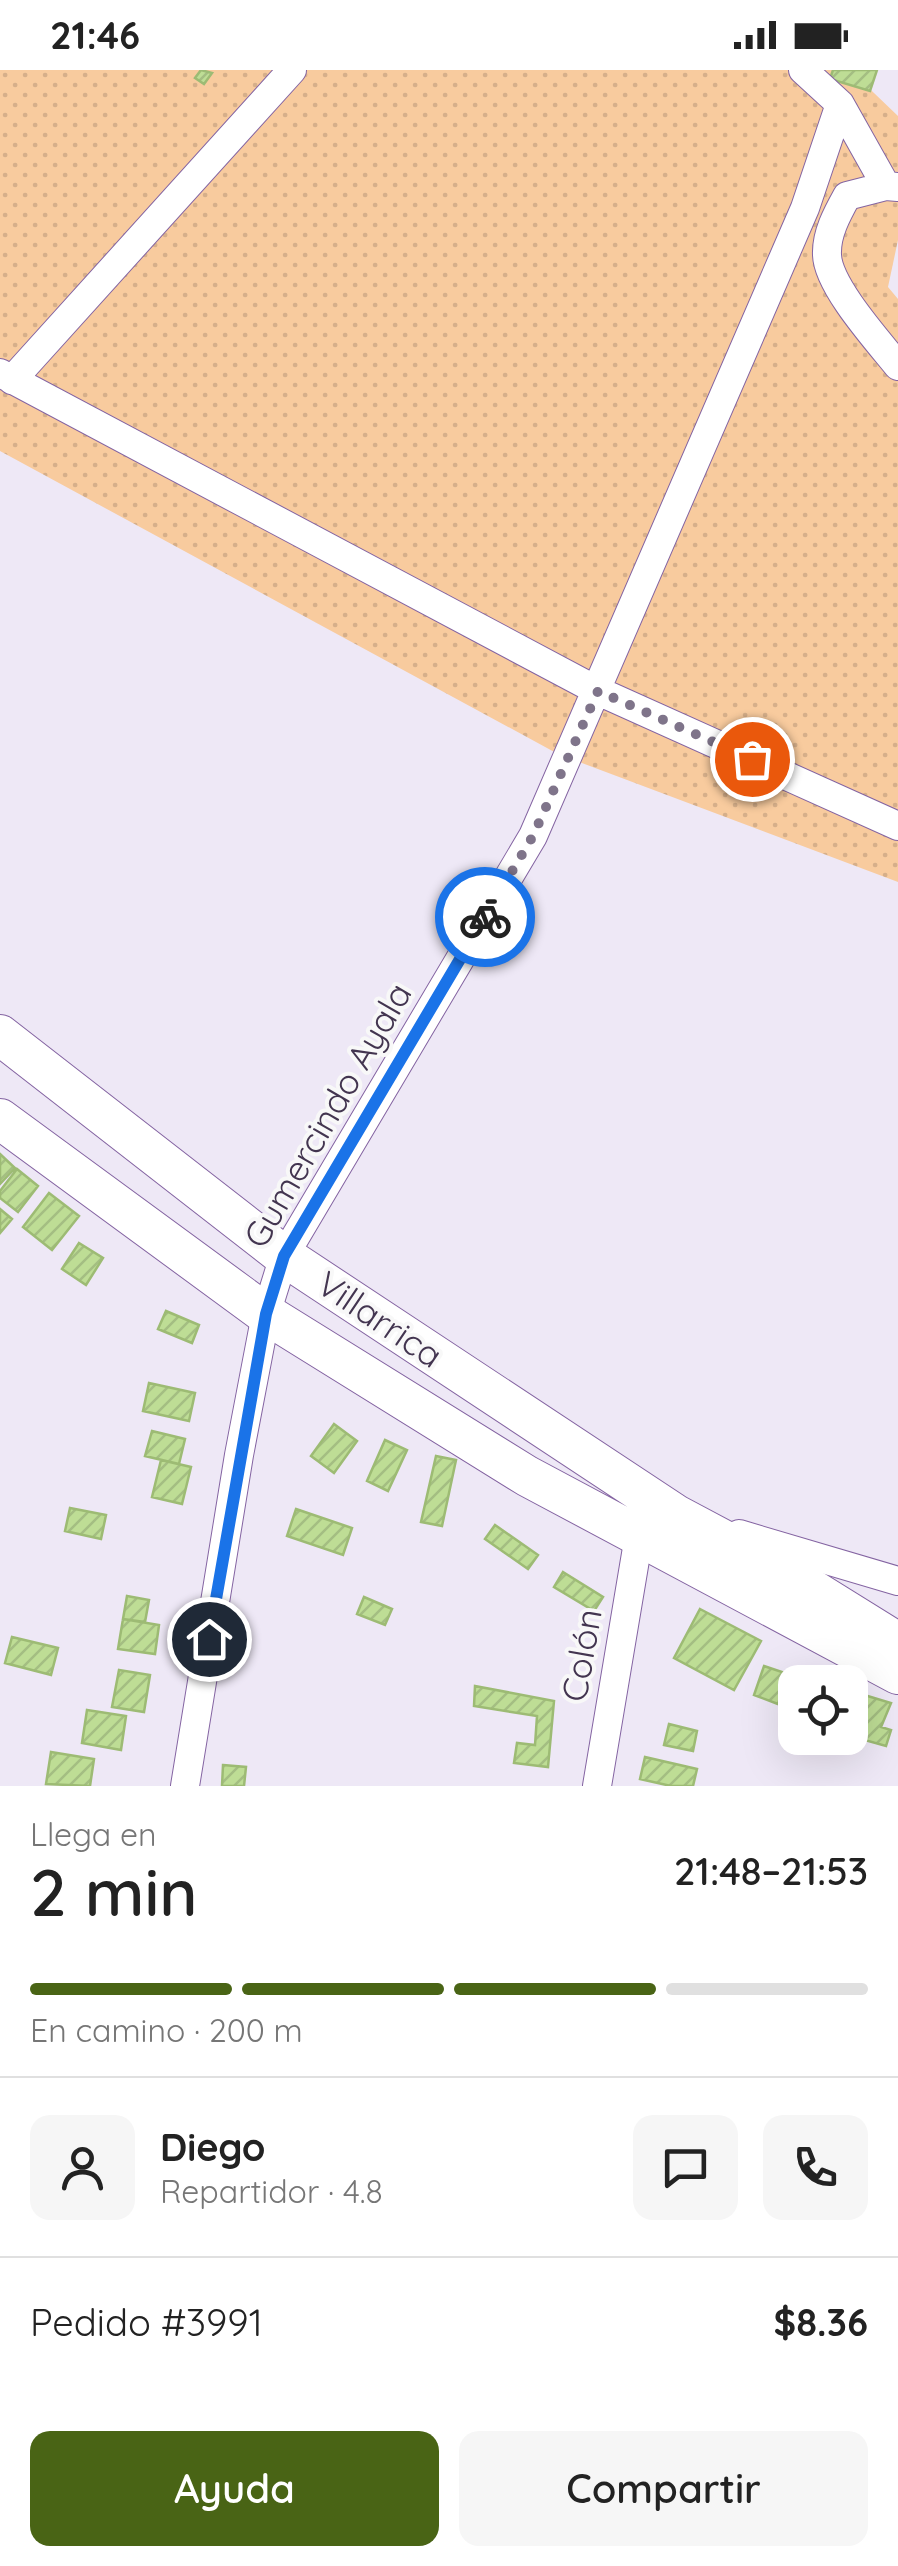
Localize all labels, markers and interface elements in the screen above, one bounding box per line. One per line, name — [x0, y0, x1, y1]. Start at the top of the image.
text: 21:46 — [50, 11, 140, 59]
pin — [710, 717, 795, 802]
icon: bag — [725, 732, 780, 787]
courier — [435, 867, 535, 967]
icon: bike — [458, 890, 513, 945]
street label: Gumercindo Ayala — [233, 975, 421, 1255]
street label: Villarrica — [309, 1261, 451, 1377]
pin — [167, 1597, 252, 1682]
street label: Colón — [551, 1605, 611, 1705]
icon: home — [182, 1612, 237, 1667]
map controls — [778, 1665, 868, 1755]
button: locate — [778, 1665, 868, 1755]
text: Llega en — [30, 1814, 157, 1854]
text: 21:48–21:53 — [674, 1847, 868, 1895]
text: 2 min — [30, 1851, 198, 1932]
text: En camino · 200 m — [30, 2010, 303, 2050]
button: person — [30, 2115, 135, 2220]
button: chat — [633, 2115, 738, 2220]
button: phone — [763, 2115, 868, 2220]
text: Diego — [160, 2123, 266, 2171]
text: Repartidor · 4.8 — [160, 2171, 383, 2211]
text: Pedido #3991 — [30, 2298, 263, 2346]
text: $8.36 — [774, 2298, 868, 2346]
button: Ayuda — [30, 2431, 439, 2546]
button: Compartir — [459, 2431, 868, 2546]

